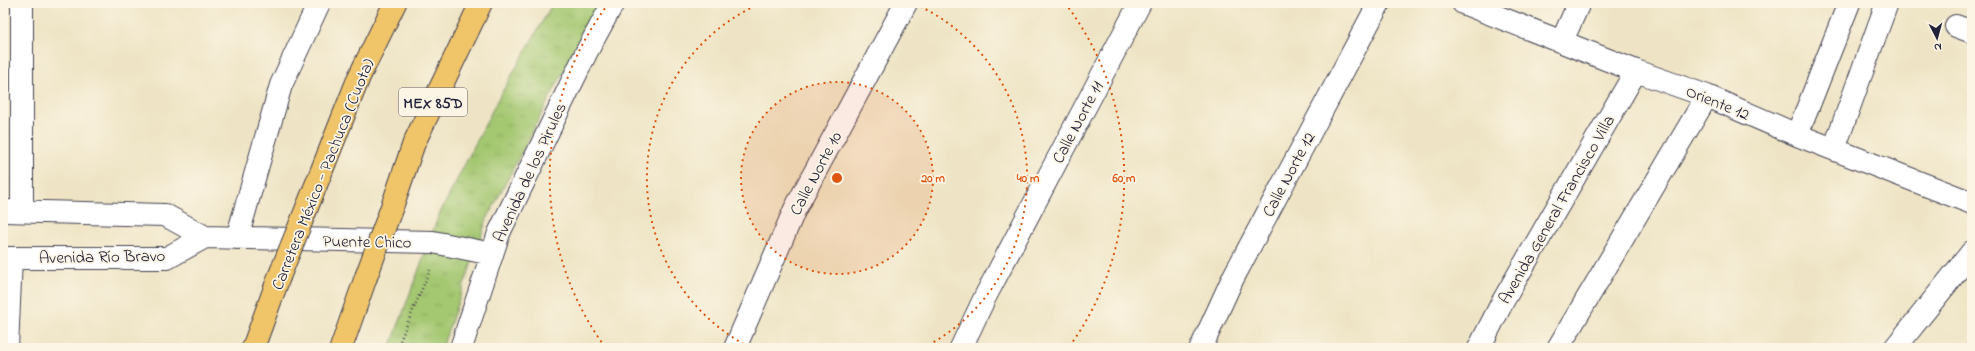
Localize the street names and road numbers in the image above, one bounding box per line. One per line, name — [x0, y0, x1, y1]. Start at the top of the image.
street label: Carretera México - Pachuca (Cuota) — [265, 55, 381, 294]
street label: Calle Norte 11 — [1046, 77, 1111, 168]
street label: Oriente 12 — [1682, 79, 1753, 128]
road number: MEX 85D — [399, 88, 467, 116]
street label: Avenida de los Pirules — [487, 99, 574, 247]
street label: Avenida General Francisco Villa — [1493, 111, 1622, 309]
street label: Calle Norte 10 — [784, 127, 849, 220]
street label: Calle Norte 12 — [1256, 128, 1322, 222]
street label: Puente Chico — [322, 229, 412, 256]
street label: Avenida Río Bravo — [39, 244, 166, 271]

